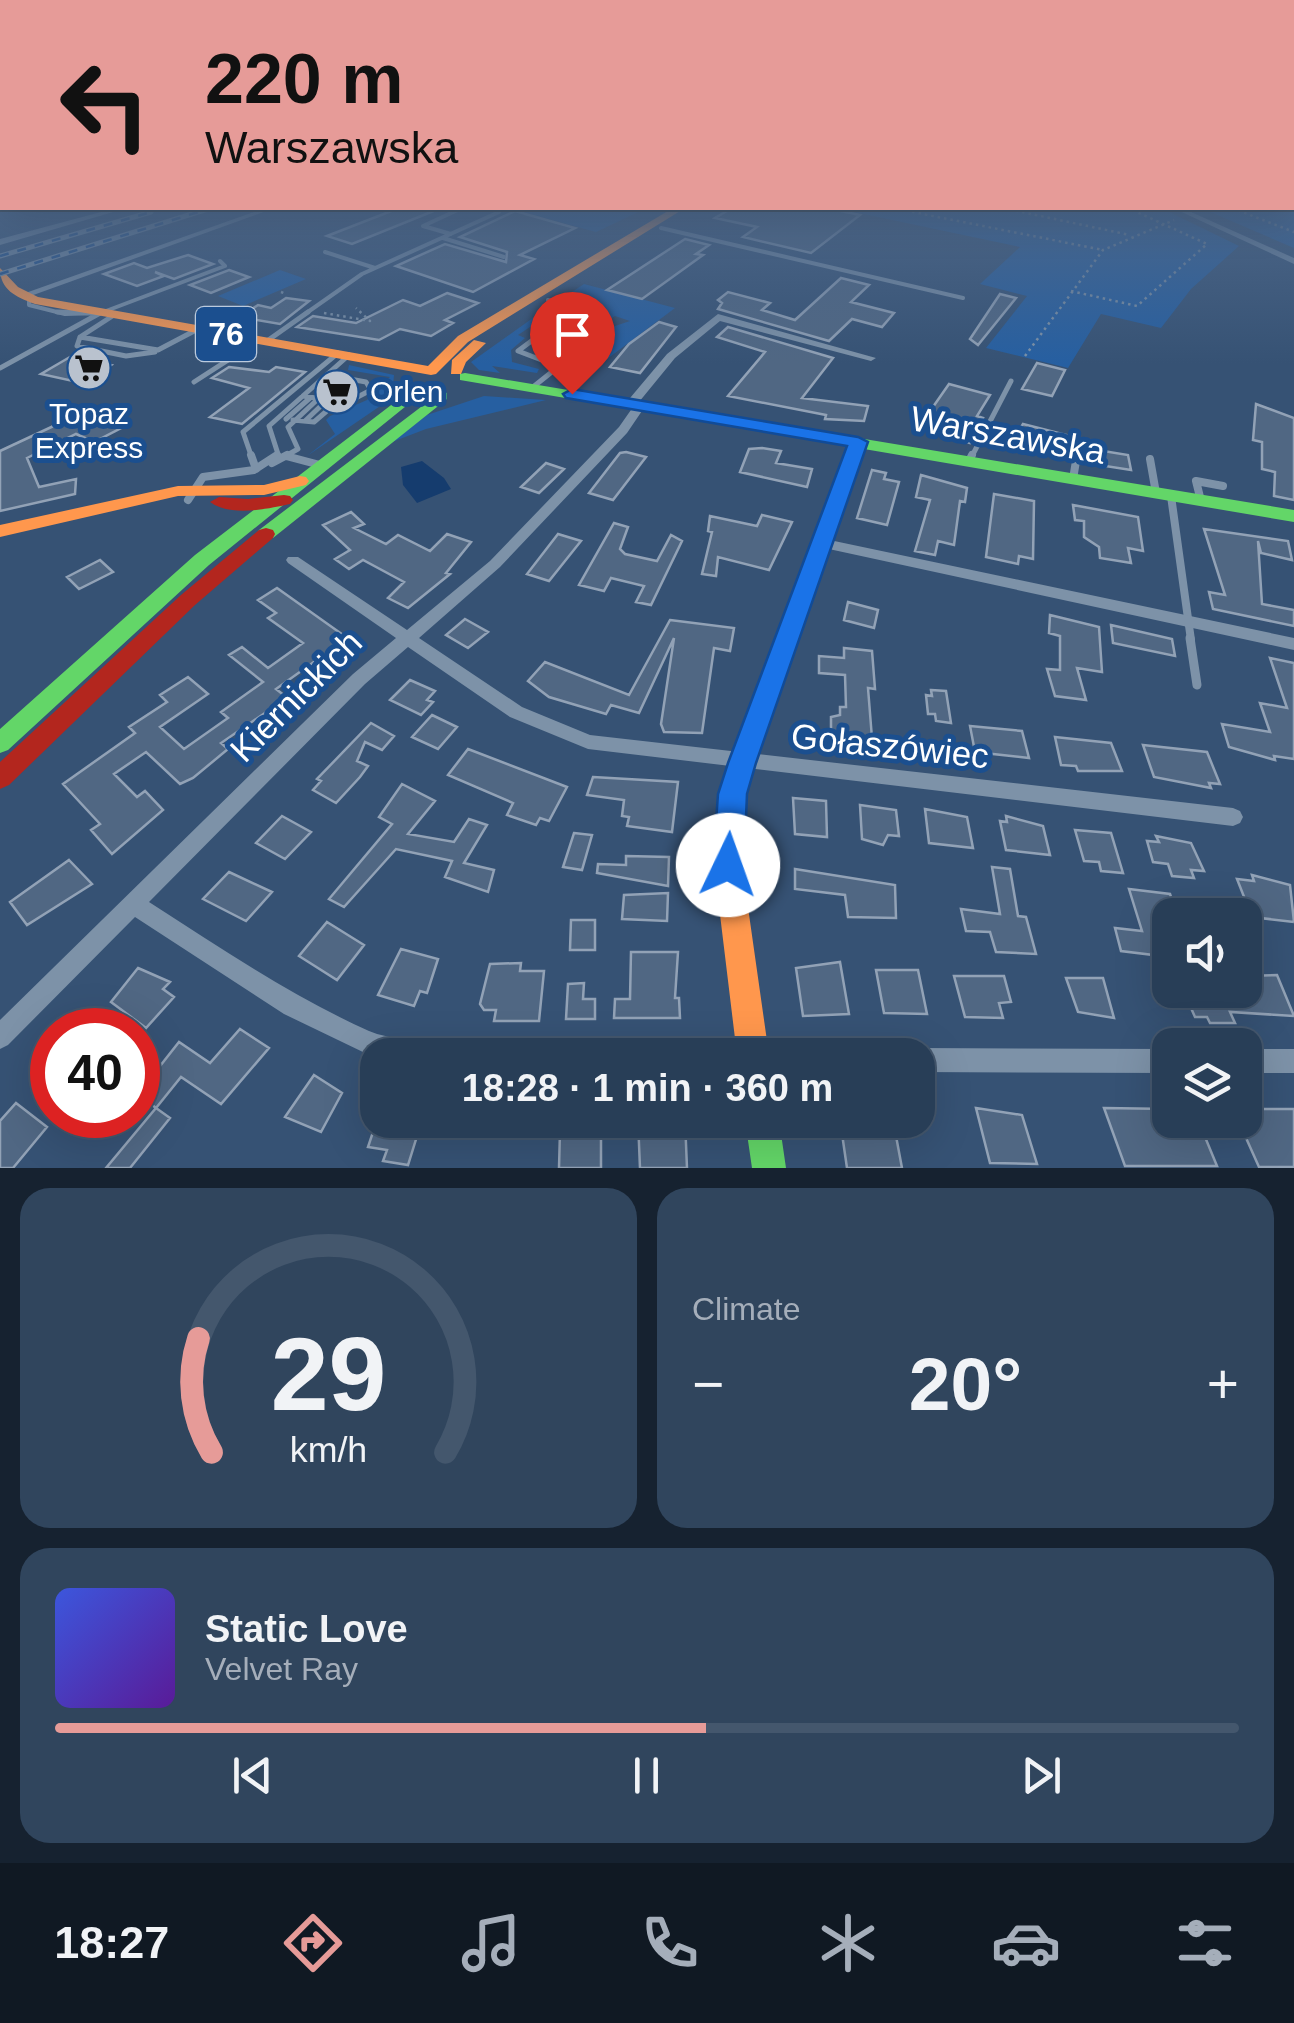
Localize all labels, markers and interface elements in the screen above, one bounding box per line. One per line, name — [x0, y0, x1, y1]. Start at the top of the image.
icon: left — [40, 40, 170, 170]
text: 220 m — [205, 40, 403, 118]
text: Warszawska — [205, 122, 458, 173]
pin — [530, 292, 615, 395]
road number: 76 — [196, 307, 256, 361]
icon: arrive — [545, 307, 600, 362]
supermarket icon: Topaz Express — [66, 345, 112, 391]
supermarket icon: Orlen — [314, 369, 360, 415]
place label: Orlen — [370, 375, 443, 408]
place label: Topaz Express — [35, 397, 143, 464]
street label: Warszawska — [908, 398, 1109, 471]
street label: Kiernickich — [222, 622, 369, 769]
street label: Gołaszówiec — [789, 716, 991, 775]
position arrow — [676, 813, 780, 917]
map controls — [1152, 898, 1262, 1138]
button: sound — [1152, 898, 1262, 1008]
speed limit sign: 40 — [30, 1008, 160, 1138]
button: layers — [1152, 1028, 1262, 1138]
text: 18:28 · 1 min · 360 m — [462, 1067, 833, 1109]
text: Climate — [692, 1291, 800, 1327]
text: 29 — [271, 1316, 386, 1432]
text: 20° — [909, 1342, 1022, 1426]
text: − — [692, 1353, 724, 1415]
text: + — [1207, 1353, 1239, 1415]
text: km/h — [290, 1430, 367, 1470]
text: Static Love — [205, 1608, 408, 1650]
text: Velvet Ray — [205, 1651, 358, 1687]
icon: previous — [225, 1748, 280, 1803]
icon: pause — [619, 1748, 674, 1803]
icon: next — [1014, 1748, 1069, 1803]
icon: directions — [278, 1908, 348, 1978]
icon: music — [456, 1908, 526, 1978]
icon: phone — [635, 1908, 705, 1978]
icon: climate — [813, 1908, 883, 1978]
icon: car — [991, 1908, 1061, 1978]
icon: filters — [1170, 1908, 1240, 1978]
text: 18:27 — [54, 1917, 169, 1968]

